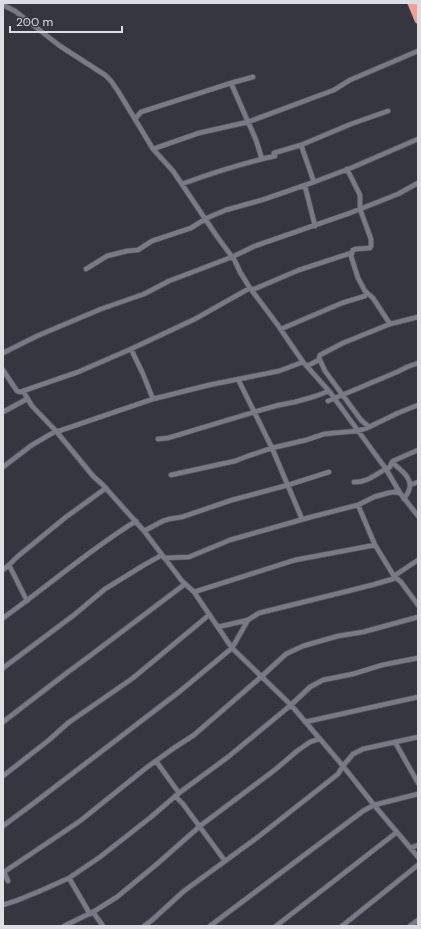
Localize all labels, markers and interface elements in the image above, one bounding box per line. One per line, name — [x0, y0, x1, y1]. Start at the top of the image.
scale bar — [10, 8, 122, 34]
text: 200 m — [16, 14, 53, 30]

